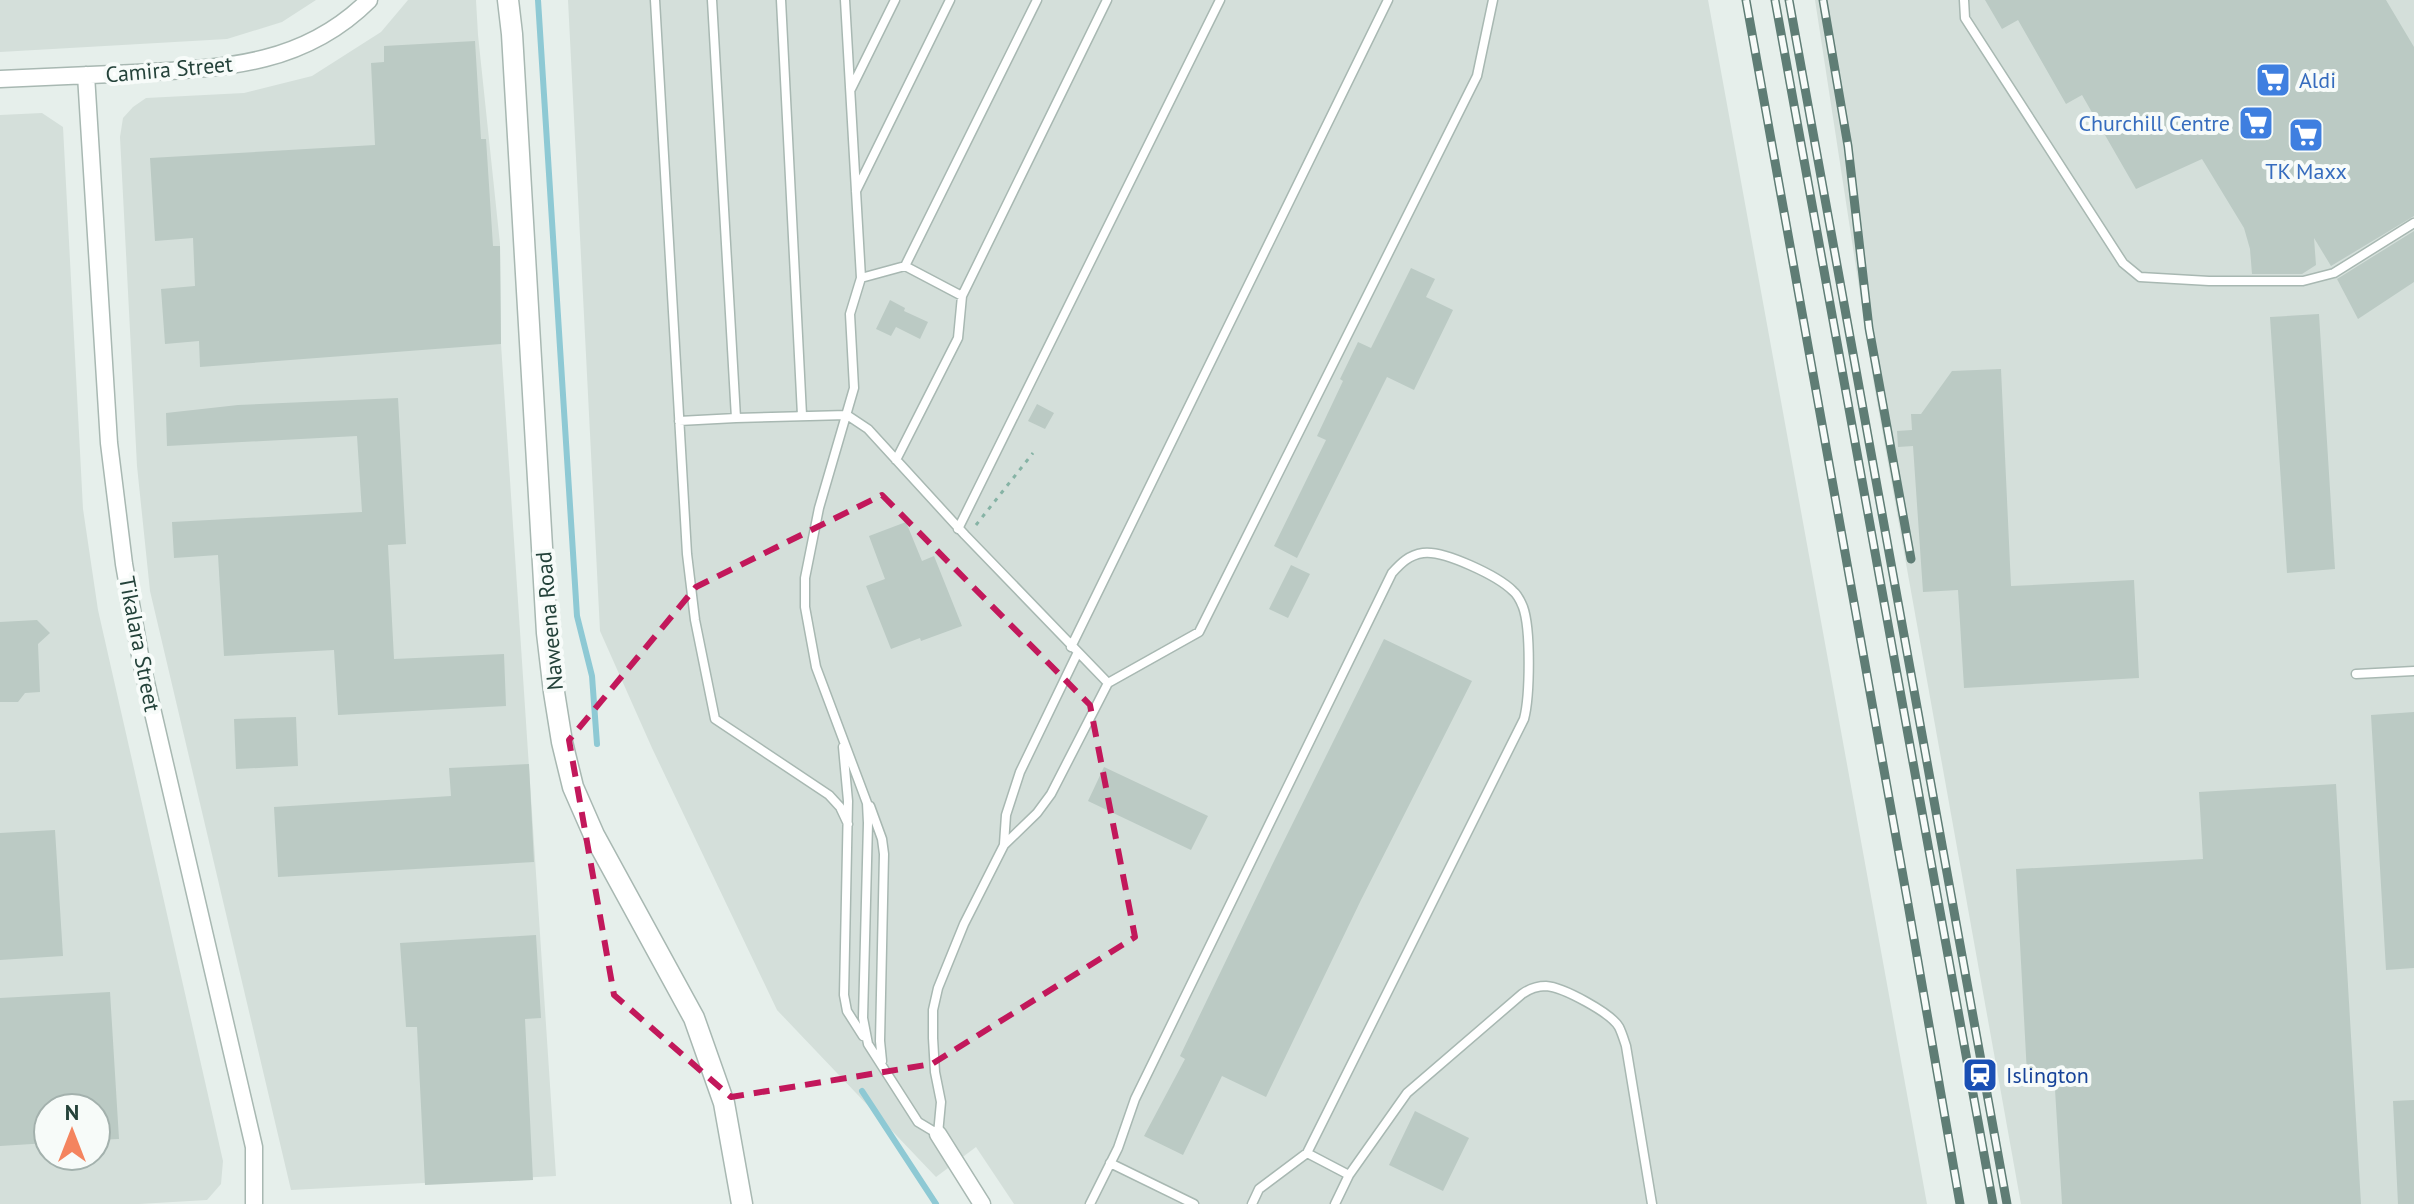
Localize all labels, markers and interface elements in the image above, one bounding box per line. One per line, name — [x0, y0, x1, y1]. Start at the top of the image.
street label: Camira Street — [104, 49, 234, 88]
supermarket icon: Aldi — [2254, 61, 2292, 99]
place label: Aldi — [2299, 66, 2336, 94]
supermarket icon: Churchill Centre — [2237, 104, 2275, 142]
place label: Churchill Centre — [2078, 109, 2230, 137]
supermarket icon: TK Maxx — [2287, 116, 2325, 154]
place label: TK Maxx — [2265, 157, 2347, 185]
street label: Naweena Road — [529, 550, 569, 692]
street label: Tikalara Street — [113, 574, 167, 715]
station icon: Islington — [1961, 1056, 1999, 1094]
place label: Islington — [2006, 1061, 2089, 1089]
north arrow — [32, 1092, 112, 1172]
text: N — [65, 1098, 79, 1126]

